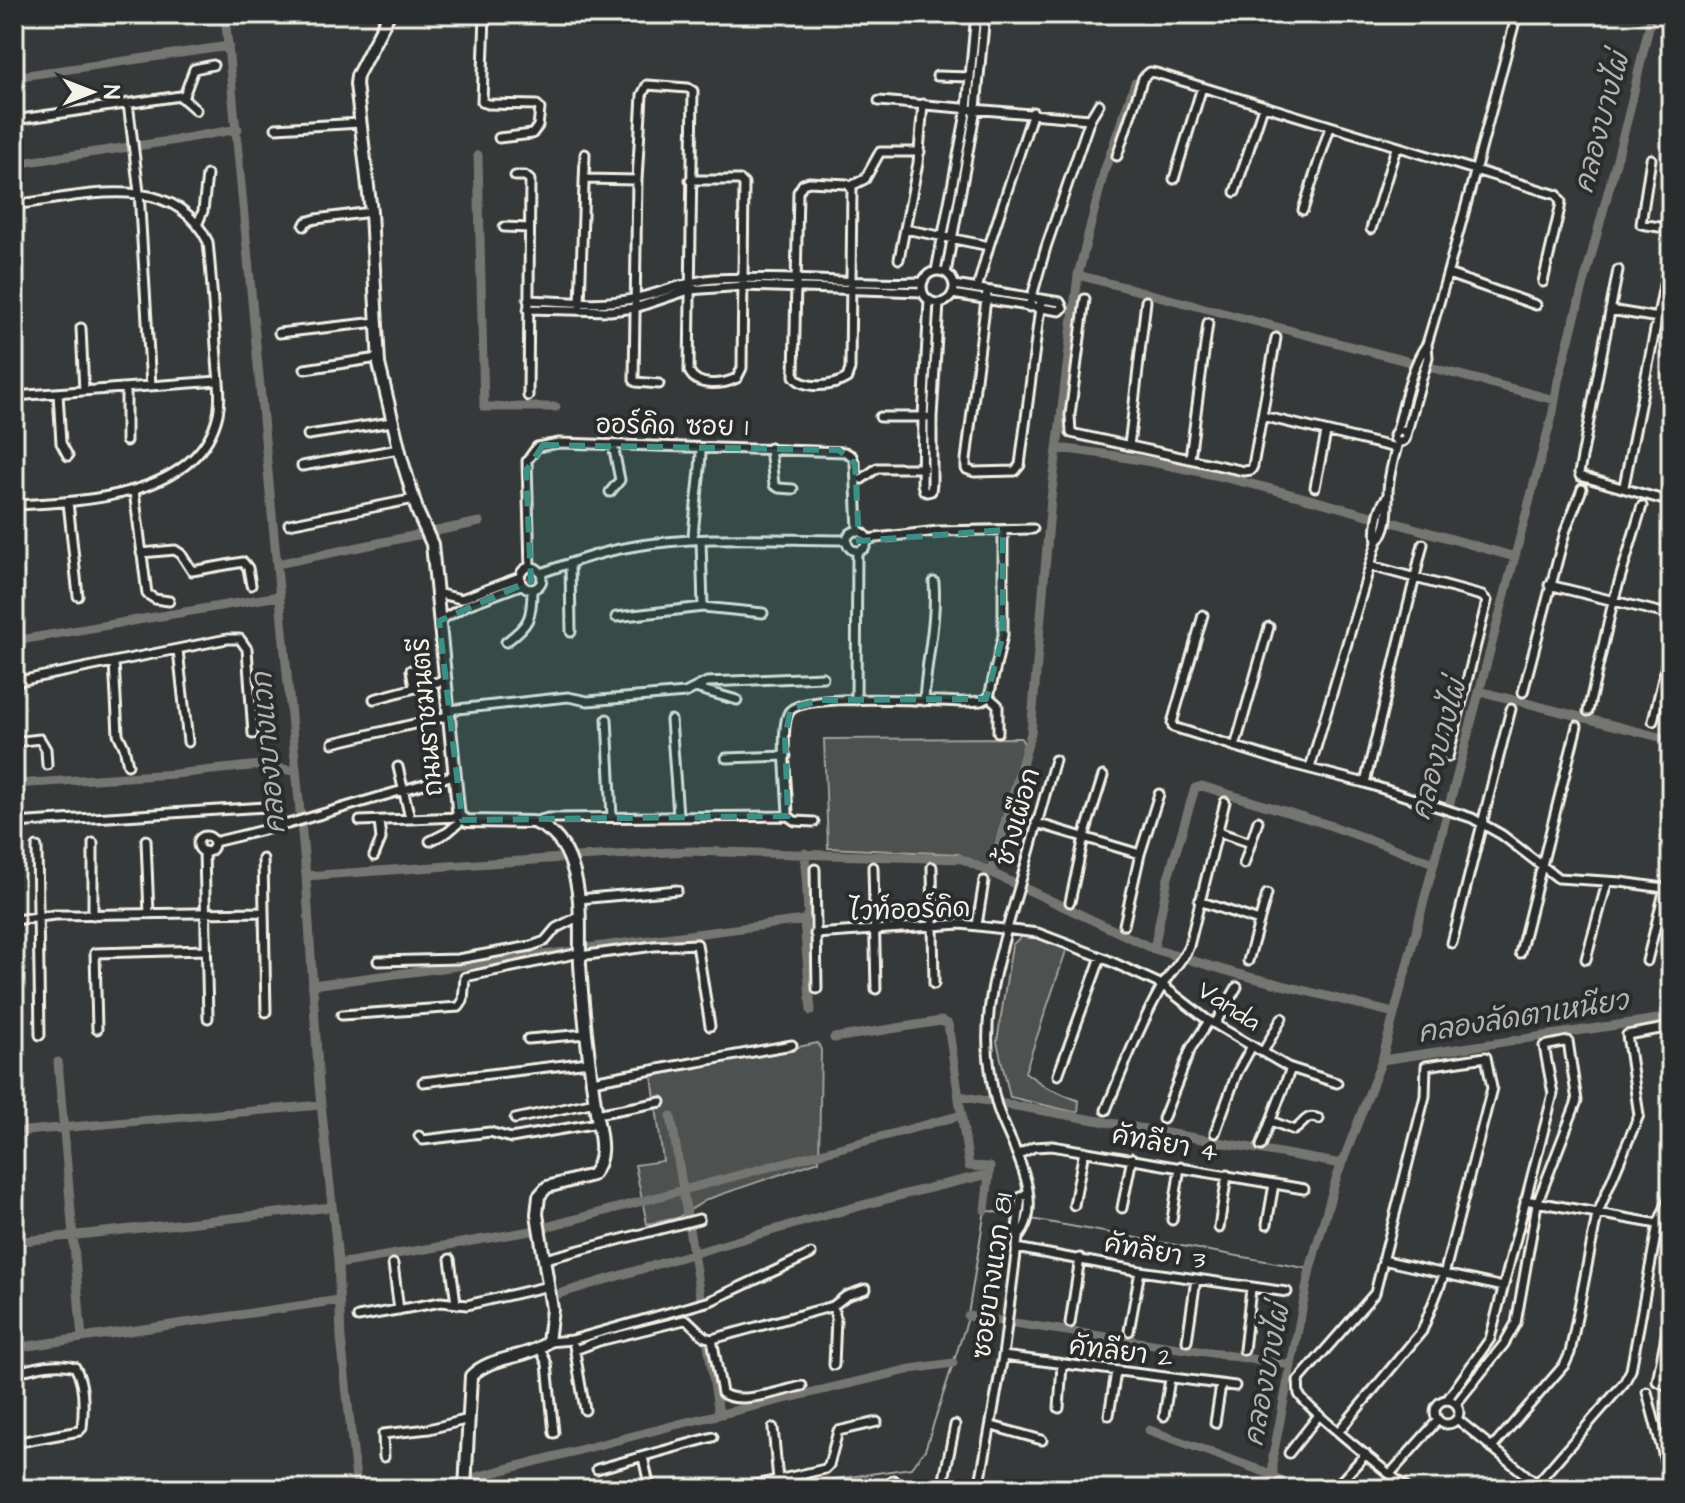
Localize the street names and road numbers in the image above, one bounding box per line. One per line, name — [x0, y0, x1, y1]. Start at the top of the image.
street label: ออร์คิด ซอย 1 — [595, 407, 749, 445]
street label: ถนนราชมนตรี — [402, 636, 452, 798]
street label: ช้างเผือก — [987, 764, 1049, 870]
street label: ไวท์ออร์คิด — [848, 890, 971, 930]
street label: Vanda — [1190, 972, 1268, 1040]
street label: คัทลียา 4 — [1109, 1117, 1221, 1171]
street label: ซอยบางแวก 81 — [964, 1191, 1022, 1361]
street label: คัทลียา 3 — [1101, 1225, 1209, 1279]
street label: คัทลียา 2 — [1067, 1328, 1175, 1376]

